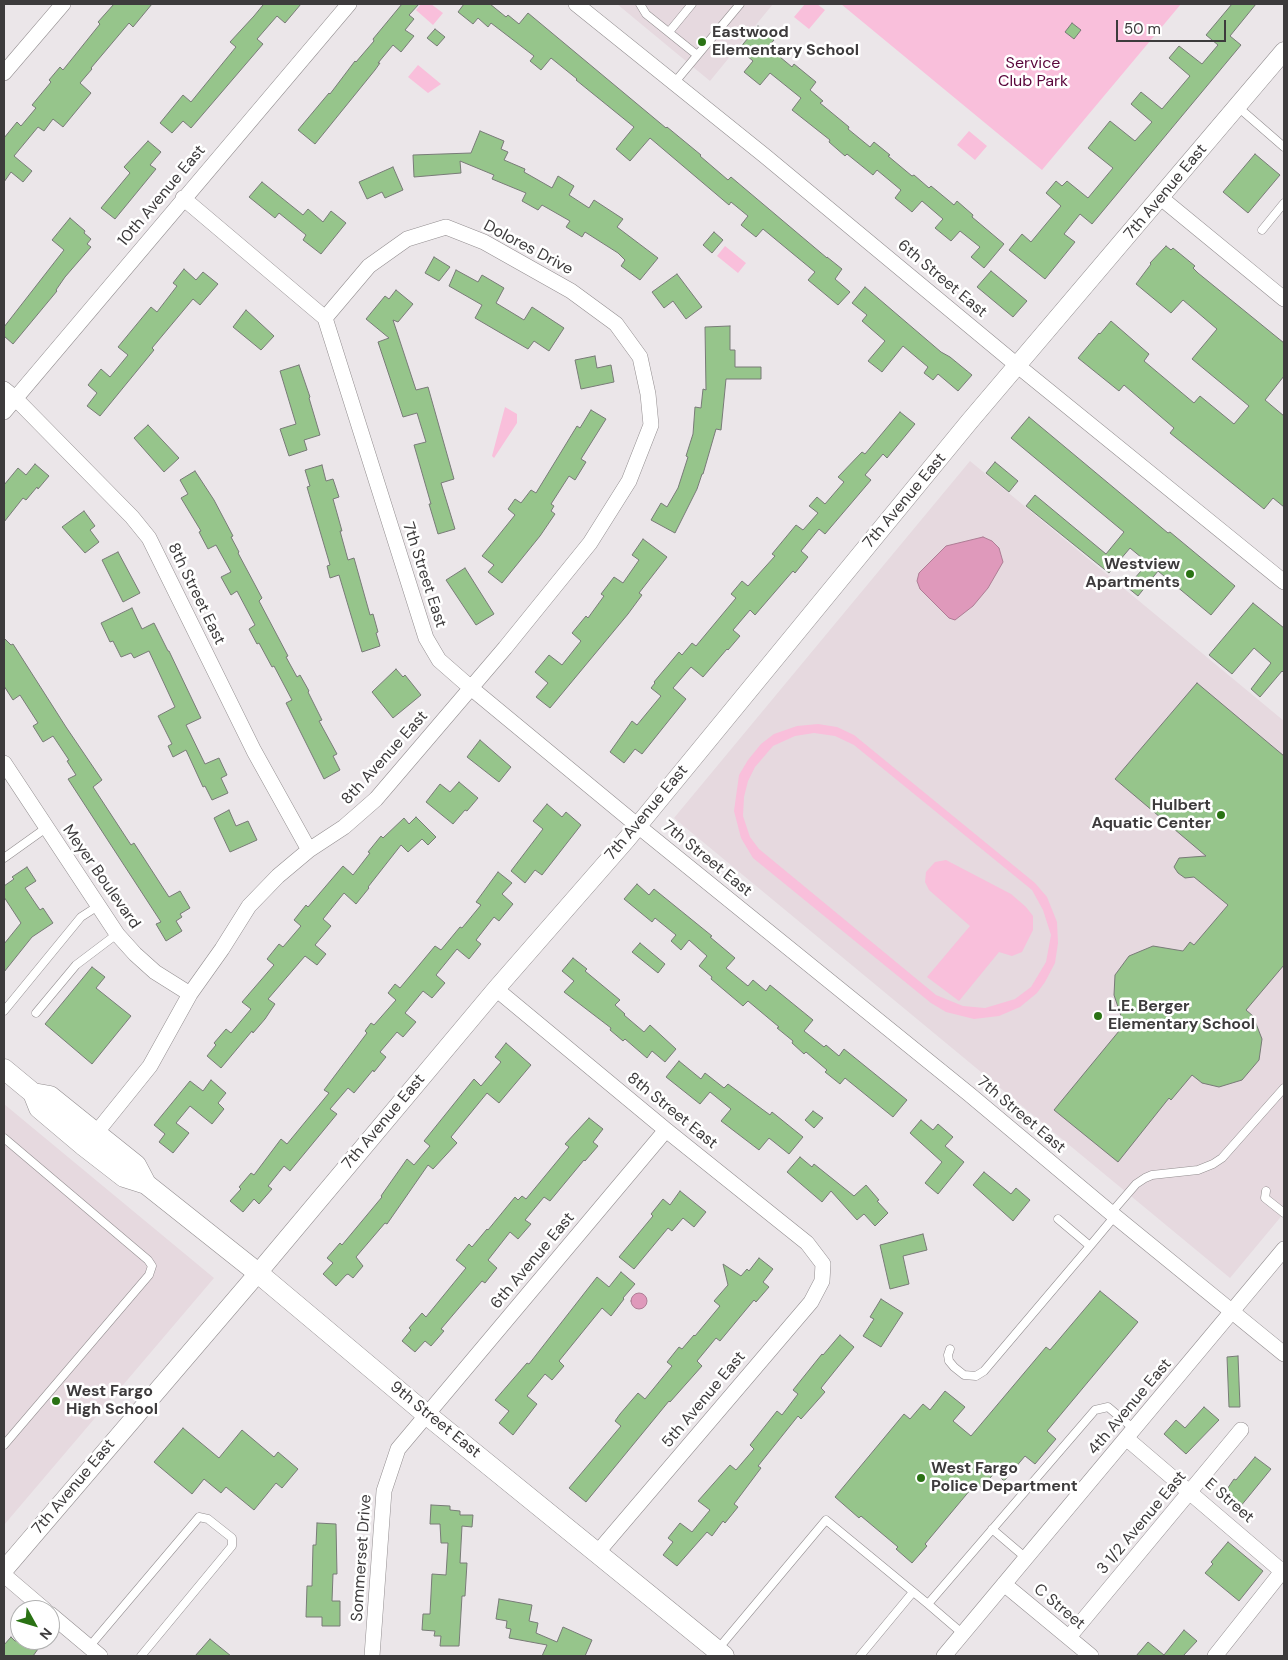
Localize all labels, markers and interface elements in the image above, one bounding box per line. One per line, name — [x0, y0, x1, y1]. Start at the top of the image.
scale bar — [1118, 10, 1228, 42]
text: 50 m — [1124, 19, 1161, 39]
place label: Eastwood Elementary School — [712, 23, 859, 61]
marker: Eastwood Elementary School — [696, 36, 708, 48]
park label: Service Club Park — [998, 54, 1068, 92]
street label: 7th Avenue East — [1121, 140, 1211, 244]
street label: 10th Avenue East — [114, 142, 210, 250]
street label: Dolores Drive — [480, 216, 576, 280]
street label: 6th Street East — [893, 236, 991, 322]
street label: 7th Avenue East — [860, 449, 950, 553]
street label: 7th Street East — [398, 520, 450, 630]
street label: 8th Street East — [163, 540, 229, 648]
place label: Westview Apartments — [1085, 555, 1180, 593]
marker: Westview Apartments — [1184, 568, 1196, 580]
street label: 8th Avenue East — [338, 707, 432, 809]
street label: 7th Avenue East — [602, 761, 692, 865]
place label: Hulbert Aquatic Center — [1091, 796, 1211, 834]
marker: Hulbert Aquatic Center — [1215, 809, 1227, 821]
street label: 7th Street East — [658, 817, 756, 901]
street label: Meyer Boulevard — [58, 821, 144, 933]
place label: L.E. Berger Elementary School — [1108, 997, 1255, 1035]
marker: L.E. Berger Elementary School — [1092, 1010, 1104, 1022]
street label: 8th Street East — [623, 1069, 721, 1153]
street label: 7th Avenue East — [339, 1070, 429, 1174]
street label: 7th Street East — [973, 1072, 1069, 1158]
street label: 6th Avenue East — [487, 1209, 579, 1313]
street label: 5th Avenue East — [658, 1348, 750, 1452]
street label: 4th Avenue East — [1084, 1355, 1176, 1459]
street label: 9th Street East — [386, 1378, 484, 1462]
place label: West Fargo High School — [66, 1382, 158, 1420]
marker: West Fargo High School — [50, 1395, 62, 1407]
street label: 7th Avenue East — [29, 1435, 119, 1539]
place label: West Fargo Police Department — [931, 1459, 1078, 1497]
street label: 3 1/2 Avenue East — [1093, 1468, 1191, 1578]
marker: West Fargo Police Department — [915, 1472, 927, 1484]
street label: E Street — [1201, 1475, 1257, 1527]
street label: Sommerset Drive — [348, 1494, 376, 1622]
street label: C Street — [1029, 1580, 1089, 1634]
north arrow — [10, 1600, 60, 1650]
text: N — [36, 1624, 56, 1643]

